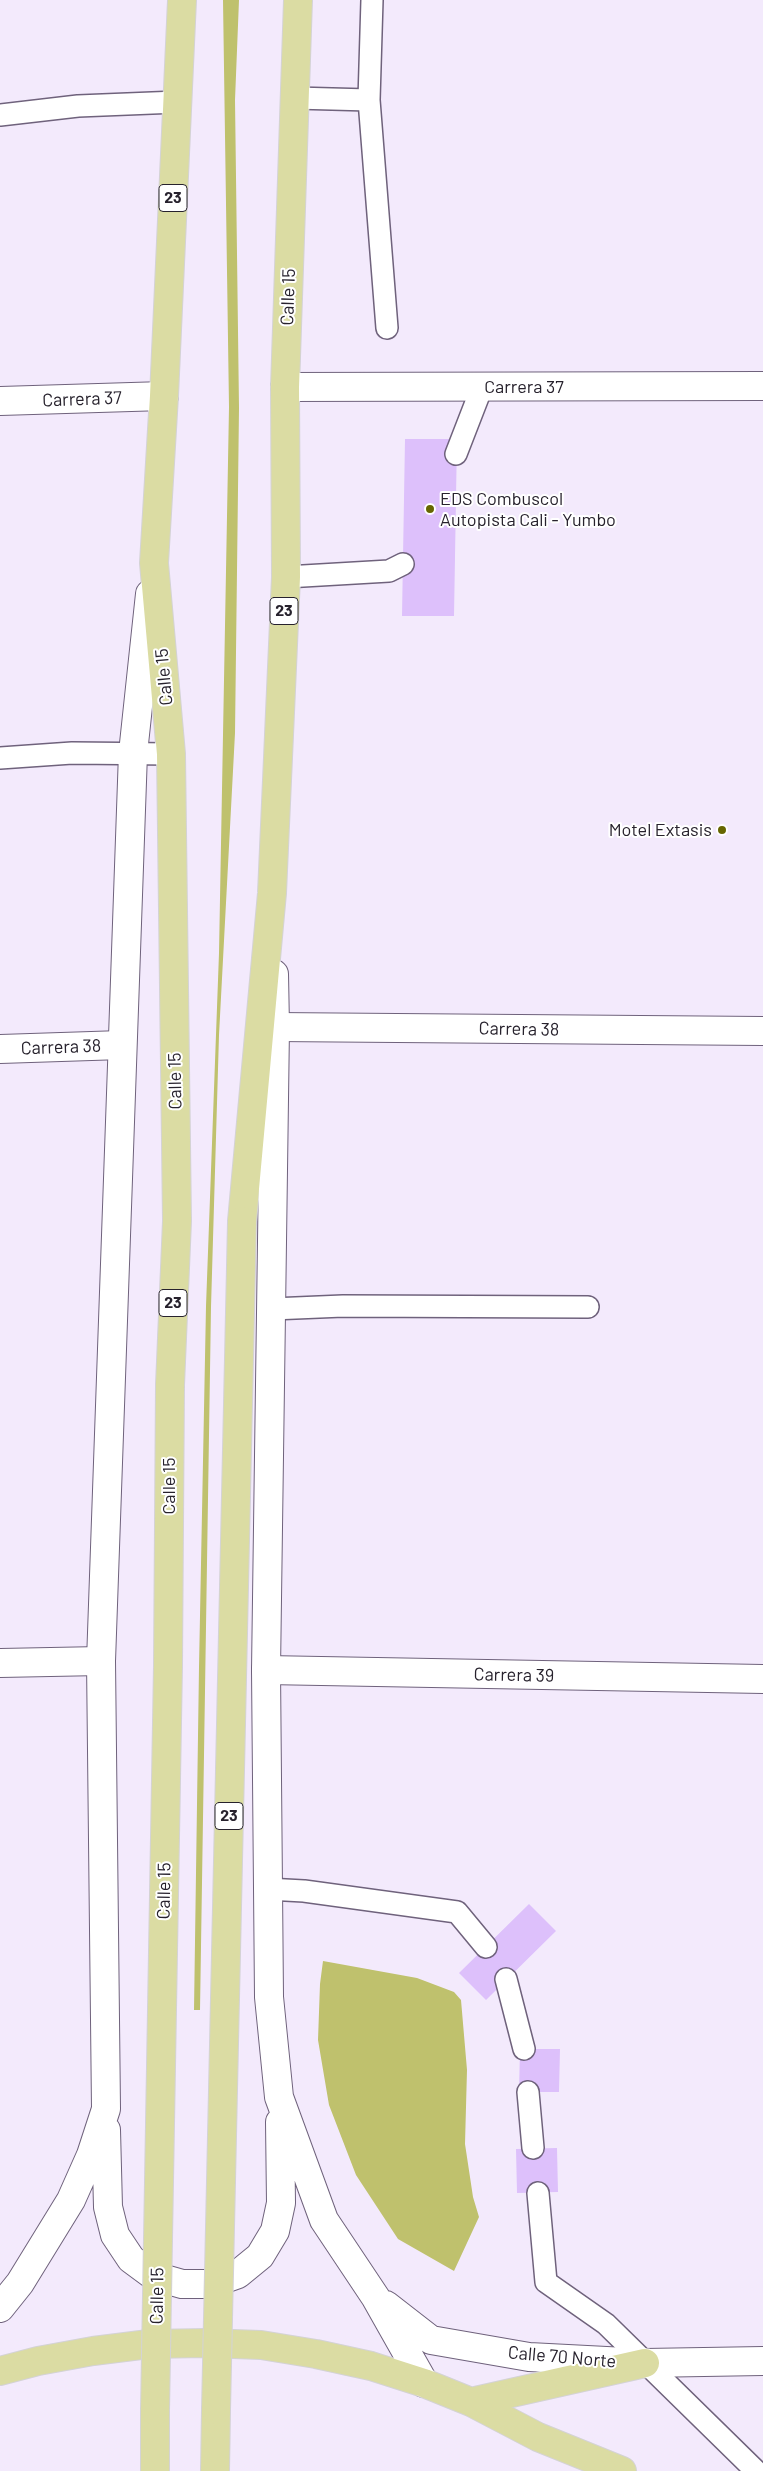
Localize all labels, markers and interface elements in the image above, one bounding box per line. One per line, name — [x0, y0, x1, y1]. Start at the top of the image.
road number: 23 — [159, 184, 187, 212]
street label: Calle 15 — [276, 268, 300, 326]
street label: Carrera 37 — [484, 376, 564, 398]
street label: Carrera 37 — [42, 387, 122, 411]
place label: EDS Combuscol Autopista Cali - Yumbo — [440, 488, 616, 530]
marker: EDS Combuscol Autopista Cali - Yumbo — [424, 503, 436, 515]
road number: 23 — [270, 598, 298, 624]
street label: Calle 15 — [151, 648, 177, 706]
place label: Motel Extasis — [609, 819, 712, 841]
marker: Motel Extasis — [716, 824, 728, 836]
street label: Carrera 38 — [479, 1017, 559, 1041]
street label: Carrera 38 — [20, 1035, 102, 1059]
street label: Calle 15 — [164, 1052, 186, 1110]
road number: 23 — [159, 1290, 187, 1316]
street label: Calle 15 — [158, 1457, 180, 1515]
street label: Carrera 39 — [474, 1663, 554, 1687]
road number: 23 — [215, 1802, 243, 1830]
street label: Calle 15 — [153, 1862, 175, 1920]
street label: Calle 15 — [146, 2267, 168, 2325]
street label: Calle 70 Norte — [507, 2342, 617, 2372]

